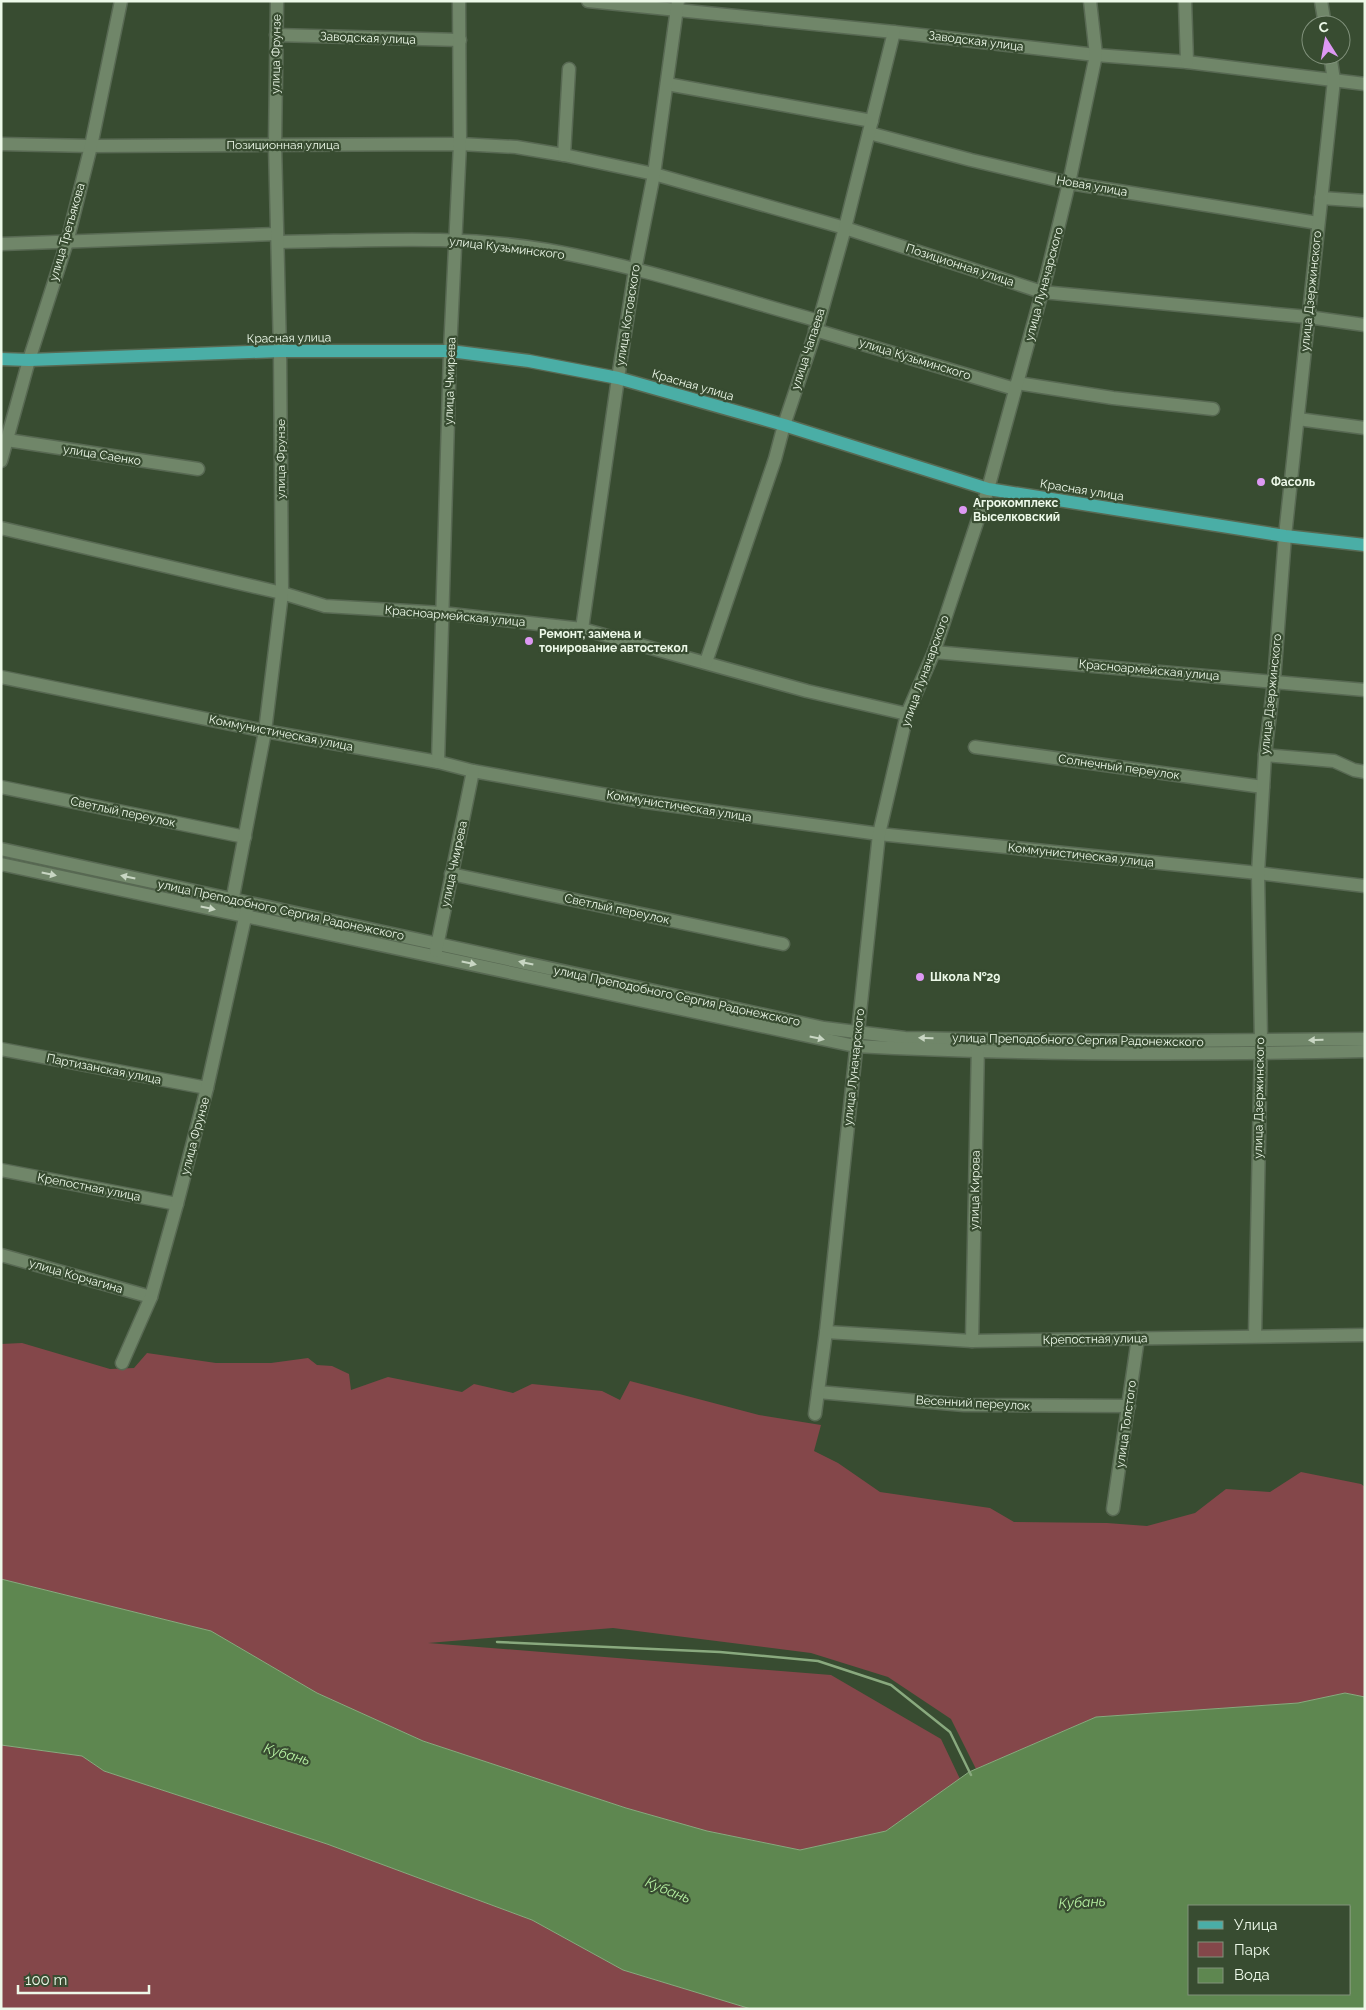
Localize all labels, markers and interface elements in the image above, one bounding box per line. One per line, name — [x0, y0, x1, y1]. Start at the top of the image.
street label: улица Фрунзе — [268, 14, 284, 94]
north arrow — [1301, 15, 1351, 65]
text: С — [1317, 18, 1330, 36]
street label: Заводская улица — [928, 28, 1024, 54]
street label: Заводская улица — [320, 29, 416, 47]
street label: Позиционная улица — [226, 138, 340, 152]
street label: Новая улица — [1055, 173, 1129, 199]
street label: улица Третьякова — [46, 181, 88, 283]
street label: улица Луначарского — [1022, 225, 1066, 343]
street label: улица Дзержинского — [1298, 230, 1324, 352]
street label: улица Кузьминского — [448, 234, 566, 262]
street label: Позиционная улица — [904, 241, 1016, 289]
street label: улица Котовского — [613, 263, 643, 367]
street label: улица Чапаева — [788, 307, 828, 391]
street label: Красная улица — [247, 330, 331, 346]
street label: улица Кузьминского — [857, 335, 973, 383]
street label: улица Чмирева — [441, 337, 459, 425]
street label: Красная улица — [650, 367, 736, 403]
street label: улица Фрунзе — [274, 419, 288, 499]
street label: улица Саенко — [62, 442, 142, 468]
place label: Фасоль — [1271, 475, 1316, 489]
street label: Красная улица — [1039, 476, 1125, 504]
marker: Фасоль — [1255, 476, 1267, 488]
place label: Агрокомплекс Выселковский — [973, 496, 1060, 524]
marker: Агрокомплекс Выселковский — [957, 504, 969, 516]
street label: Красноармейская улица — [384, 603, 526, 629]
street label: улица Луначарского — [898, 613, 952, 729]
place label: Ремонт, замена и тонирование автостекол — [539, 627, 688, 655]
street label: улица Дзержинского — [1258, 633, 1284, 755]
marker: Ремонт, замена и тонирование автостекол — [523, 635, 535, 647]
street label: Красноармейская улица — [1078, 657, 1220, 683]
street label: Коммунистическая улица — [208, 712, 354, 754]
street label: Солнечный переулок — [1057, 752, 1181, 782]
street label: Коммунистическая улица — [605, 788, 753, 824]
street label: Светлый переулок — [69, 794, 177, 830]
street label: улица Чмирева — [438, 820, 470, 908]
street label: Коммунистическая улица — [1007, 840, 1155, 870]
one-way arrow — [41, 870, 56, 878]
one-way arrow — [120, 873, 135, 881]
street label: улица Преподобного Сергия Радонежского — [156, 877, 406, 943]
street label: Светлый переулок — [563, 891, 671, 927]
one-way arrow — [200, 904, 216, 912]
one-way arrow — [519, 959, 534, 967]
one-way arrow — [462, 960, 478, 968]
street label: улица Преподобного Сергия Радонежского — [552, 963, 802, 1029]
place label: Школа №29 — [930, 970, 1000, 984]
marker: Школа №29 — [914, 971, 926, 983]
street label: улица Луначарского — [841, 1008, 867, 1126]
street label: улица Преподобного Сергия Радонежского — [952, 1031, 1204, 1049]
one-way arrow — [809, 1034, 824, 1042]
one-way arrow — [918, 1034, 934, 1042]
one-way arrow — [1308, 1036, 1324, 1044]
street label: улица Дзержинского — [1251, 1037, 1267, 1159]
street label: Партизанская улица — [45, 1051, 163, 1087]
street label: улица Фрунзе — [178, 1096, 212, 1176]
street label: улица Кирова — [967, 1150, 983, 1230]
street label: Крепостная улица — [36, 1170, 142, 1204]
street label: улица Корчагина — [27, 1256, 125, 1296]
street label: Крепостная улица — [1043, 1331, 1147, 1347]
street label: улица Толстого — [1113, 1379, 1139, 1469]
street label: Весенний переулок — [915, 1393, 1031, 1413]
water label: Кубань — [262, 1740, 312, 1768]
water label: Кубань — [643, 1874, 693, 1906]
water label: Кубань — [1058, 1893, 1106, 1911]
legend — [1188, 1905, 1351, 1995]
text: Улица — [1234, 1916, 1278, 1934]
text: Парк — [1234, 1941, 1270, 1959]
scale bar — [18, 1962, 149, 1994]
text: Вода — [1234, 1966, 1270, 1984]
text: 100 m — [25, 1971, 67, 1989]

